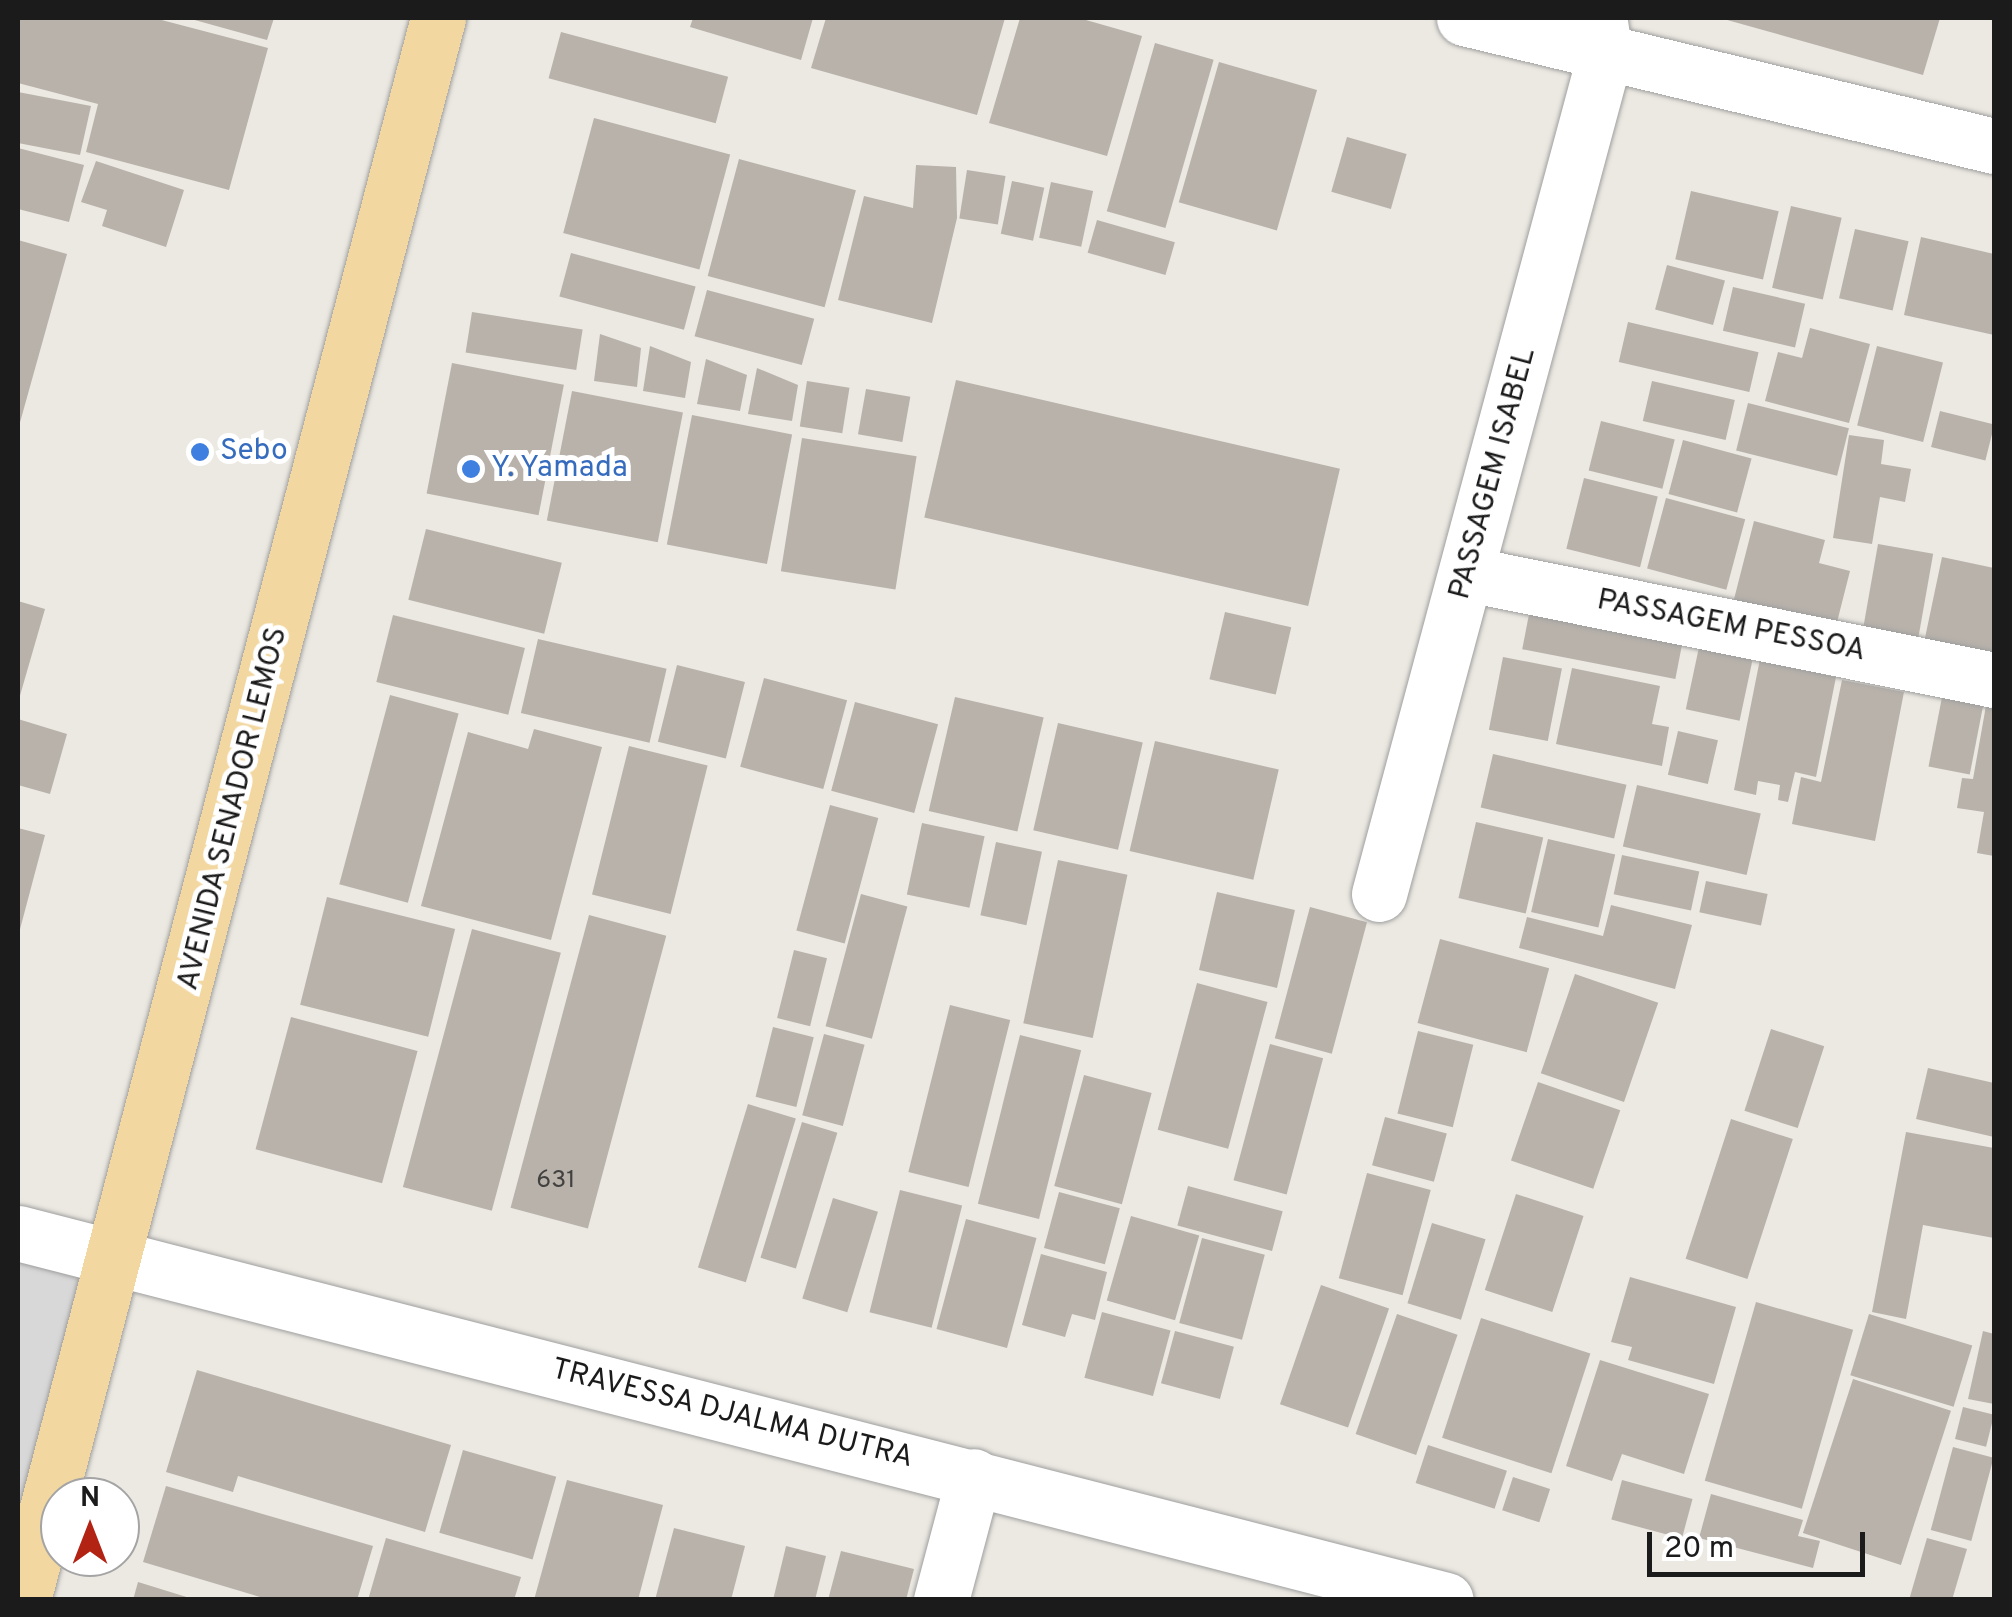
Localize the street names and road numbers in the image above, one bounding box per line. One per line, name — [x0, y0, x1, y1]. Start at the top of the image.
street label: PASSAGEM ISABEL — [1443, 344, 1545, 604]
street label: PASSAGEM PESSOA — [1594, 583, 1868, 671]
street label: AVENIDA SENADOR LEMOS — [171, 623, 297, 995]
street label: TRAVESSA DJALMA DUTRA — [546, 1352, 918, 1478]

